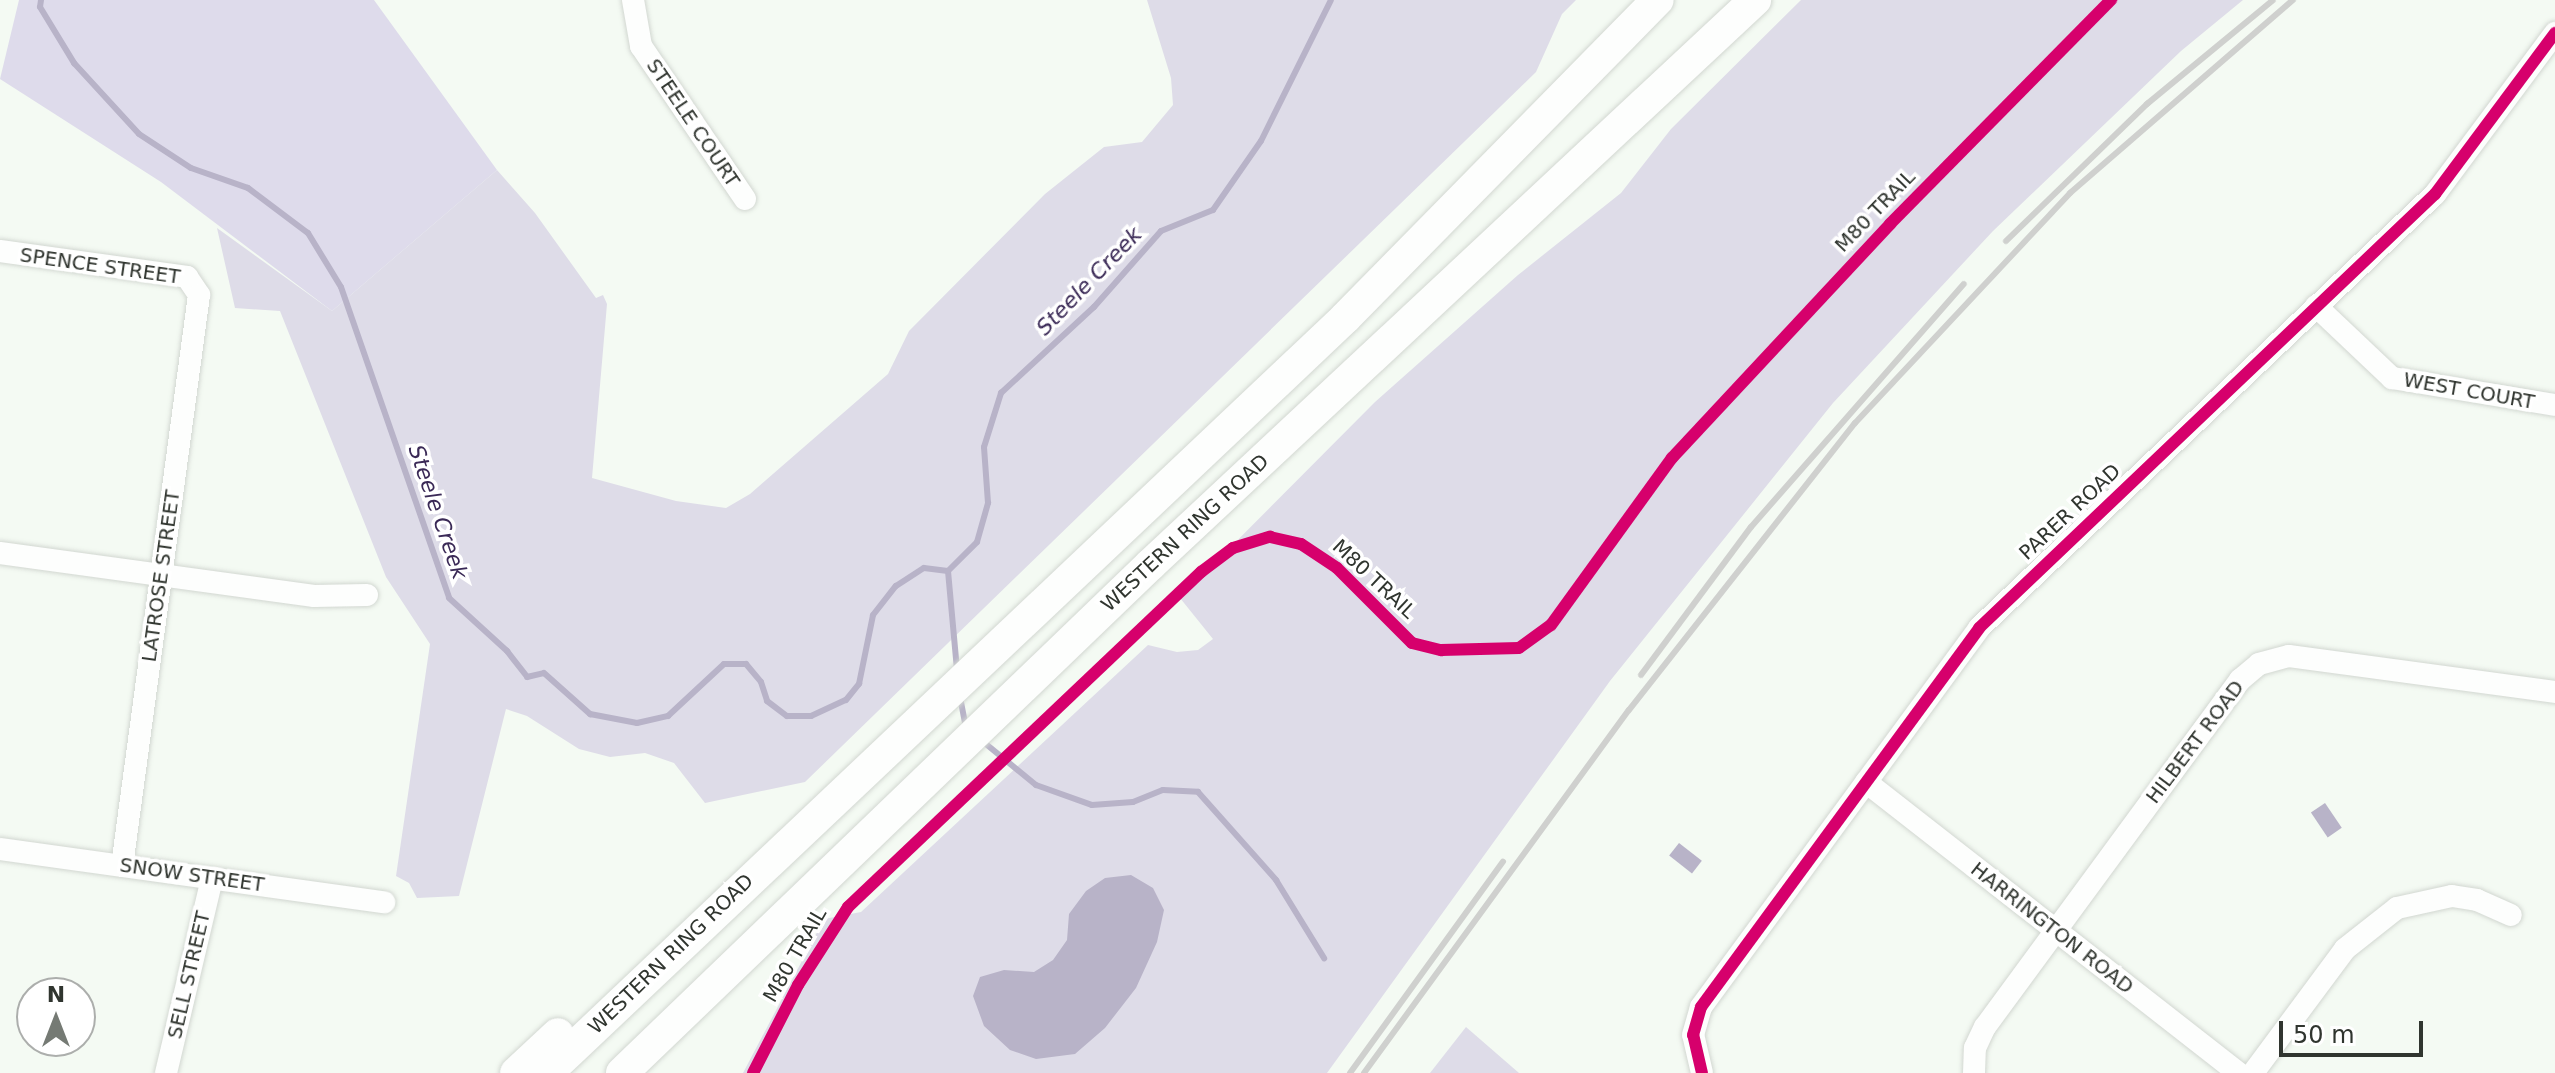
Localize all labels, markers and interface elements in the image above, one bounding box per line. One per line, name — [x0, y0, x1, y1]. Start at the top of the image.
street label: STEELE COURT — [641, 54, 745, 192]
street label: M80 TRAIL — [1830, 165, 1920, 257]
water label: Steele Creek — [1031, 221, 1147, 341]
street label: SPENCE STREET — [18, 243, 182, 289]
street label: WEST COURT — [2402, 368, 2536, 414]
water label: Steele Creek — [403, 441, 473, 583]
street label: WESTERN RING ROAD — [1096, 449, 1274, 617]
street label: PARER ROAD — [2014, 459, 2126, 565]
street label: LATROSE STREET — [137, 488, 185, 664]
street label: M80 TRAIL — [1327, 534, 1421, 624]
street label: HILBERT ROAD — [2141, 676, 2249, 808]
street label: SNOW STREET — [118, 853, 266, 897]
street label: HARRINGTON ROAD — [1966, 857, 2138, 999]
street label: WESTERN RING ROAD — [583, 869, 759, 1039]
street label: M80 TRAIL — [758, 903, 832, 1007]
street label: SELL STREET — [163, 909, 215, 1041]
north arrow — [16, 977, 96, 1057]
text: N — [47, 982, 65, 1007]
scale bar — [2283, 1005, 2427, 1055]
text: 50 m — [2293, 1021, 2355, 1049]

